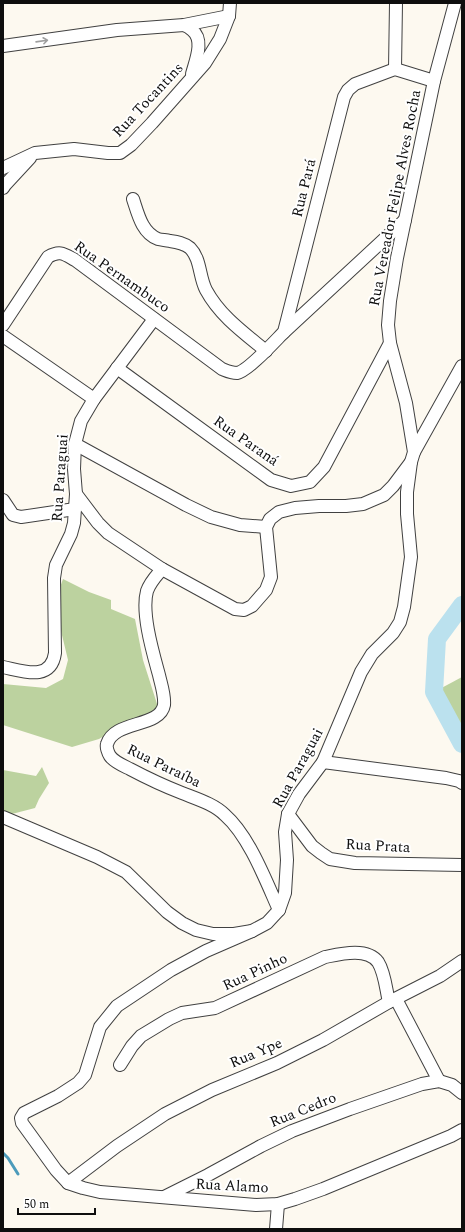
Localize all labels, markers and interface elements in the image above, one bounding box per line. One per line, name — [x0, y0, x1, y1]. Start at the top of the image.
one-way arrow — [35, 37, 48, 45]
street label: Rua Tocantins — [107, 57, 189, 143]
street label: Rua Vereador Felipe Alves Rocha — [363, 87, 427, 308]
street label: Rua Pará — [286, 156, 323, 220]
street label: Rua Pernambuco — [69, 235, 175, 319]
street label: Rua Paraná — [209, 410, 284, 472]
street label: Rua Paraguai — [45, 433, 75, 523]
street label: Rua Paraguai — [267, 724, 329, 812]
street label: Rua Paraíba — [123, 738, 206, 794]
street label: Rua Prata — [345, 833, 412, 859]
street label: Rua Pinho — [219, 947, 291, 997]
street label: Rua Ype — [226, 1032, 286, 1074]
street label: Rua Cedro — [266, 1086, 340, 1134]
street label: Rua Alamo — [195, 1173, 269, 1199]
scale bar — [18, 1190, 95, 1216]
text: 50 m — [24, 1195, 49, 1214]

